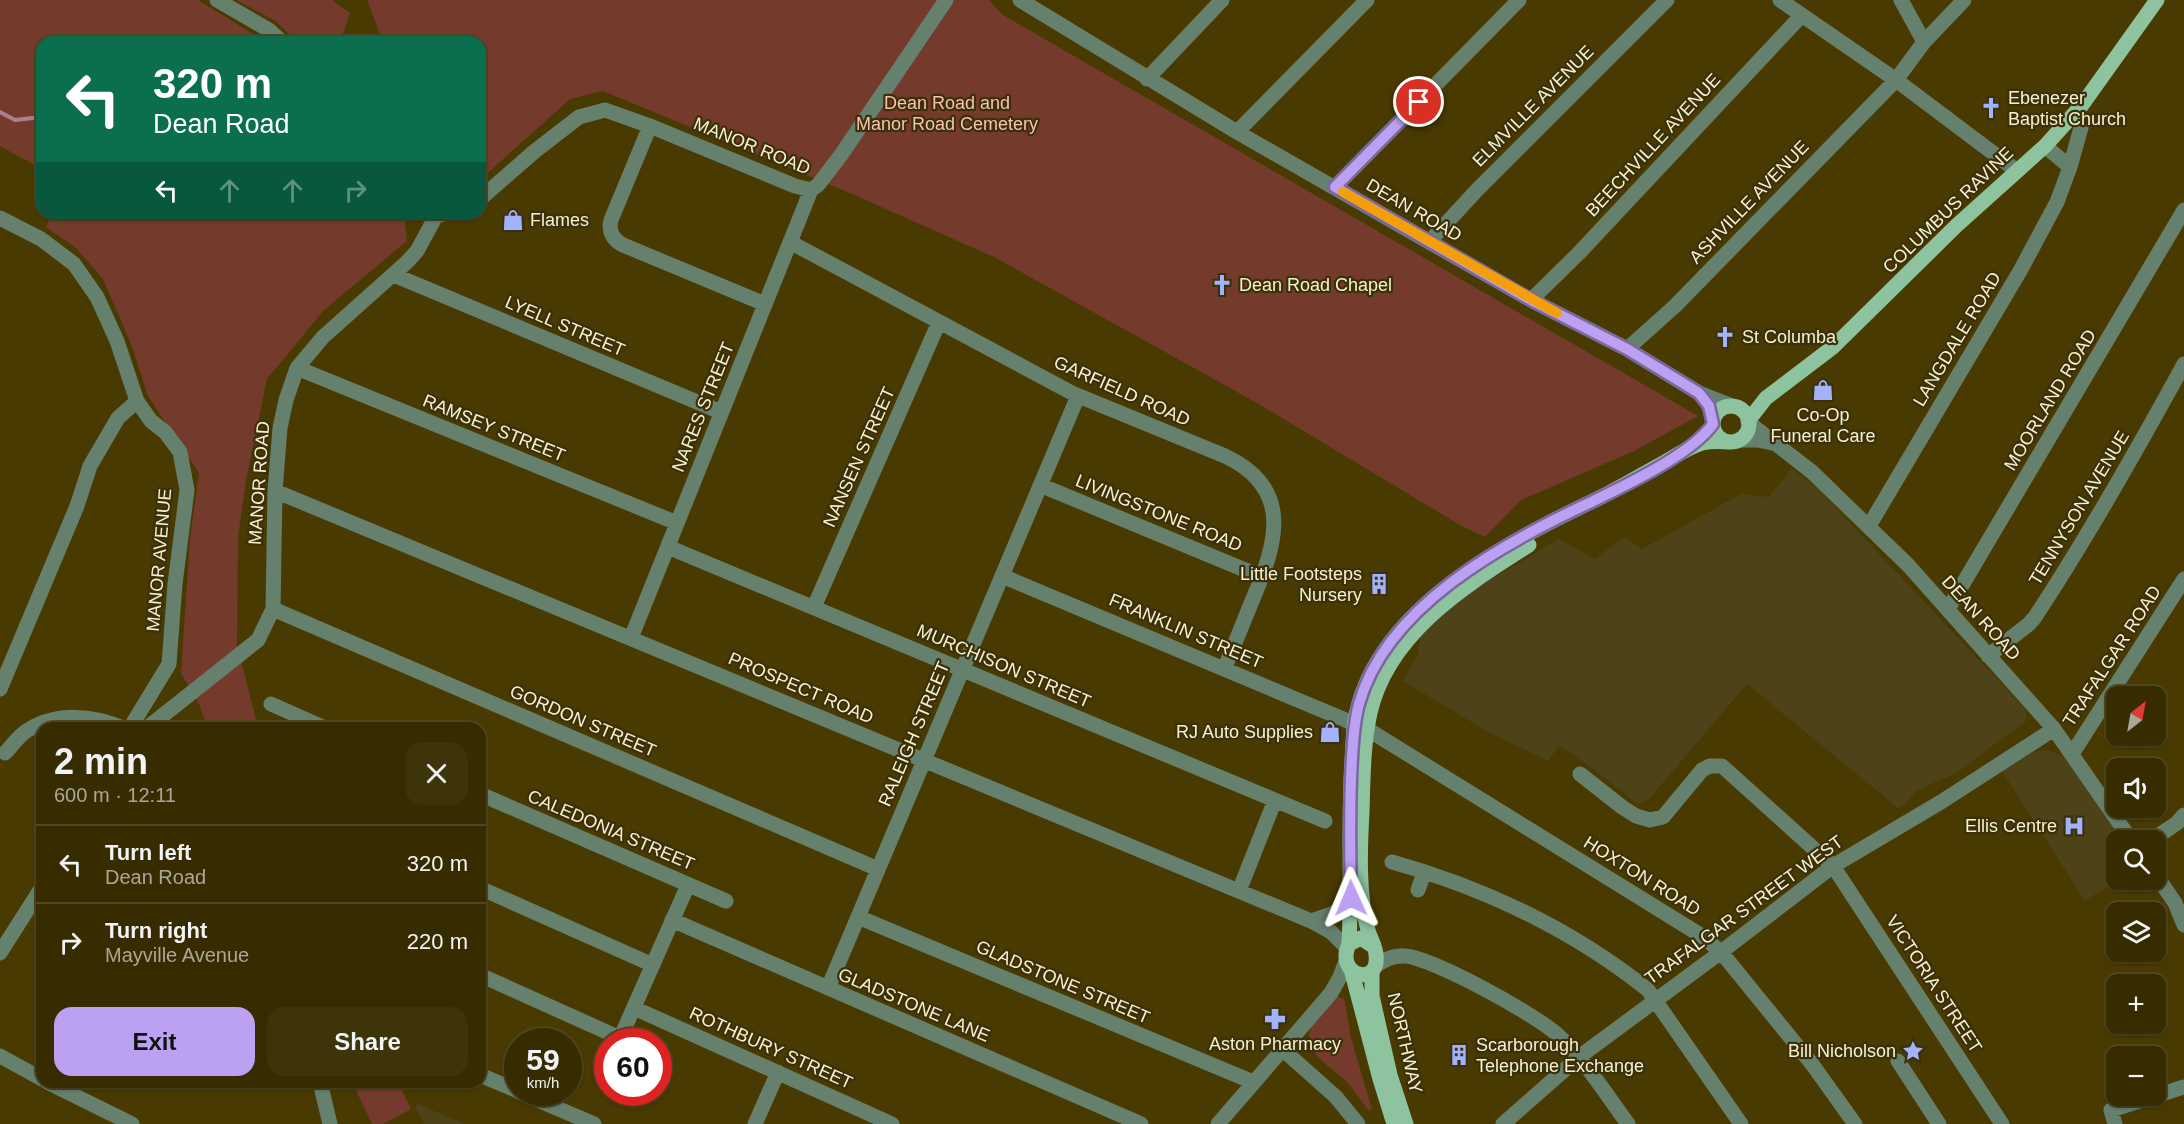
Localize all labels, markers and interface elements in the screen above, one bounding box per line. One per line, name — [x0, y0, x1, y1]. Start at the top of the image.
street label: ELMVILLE AVENUE — [1468, 41, 1598, 171]
icon: left — [54, 60, 132, 138]
text: 320 m — [153, 60, 272, 107]
street label: BEECHVILLE AVENUE — [1582, 70, 1724, 220]
pin — [1393, 76, 1444, 127]
icon: arrive — [1402, 85, 1435, 118]
place label: Ebenezer Baptist Church — [2008, 88, 2126, 129]
park label: Dean Road and Manor Road Cemetery — [856, 93, 1038, 134]
church icon: Ebenezer Baptist Church — [1979, 96, 2003, 120]
text: Dean Road — [153, 109, 290, 139]
street label: MANOR ROAD — [691, 113, 813, 179]
street label: ASHVILLE AVENUE — [1685, 137, 1813, 267]
street label: COLUMBUS RAVINE — [1879, 143, 2017, 277]
icon: left — [150, 174, 183, 207]
icon: ahead — [213, 174, 246, 207]
icon: ahead — [276, 174, 309, 207]
icon: right — [339, 174, 372, 207]
street label: DEAN ROAD — [1363, 175, 1465, 245]
shop icon: Flames — [501, 208, 525, 232]
place label: Flames — [530, 210, 589, 230]
street label: LANGDALE ROAD — [1909, 268, 2005, 410]
church icon: Dean Road Chapel — [1210, 273, 1234, 297]
place label: Dean Road Chapel — [1239, 275, 1392, 295]
street label: LYELL STREET — [502, 292, 628, 360]
church icon: St Columba — [1713, 325, 1737, 349]
street label: MOORLAND ROAD — [2000, 326, 2100, 474]
place label: St Columba — [1742, 327, 1837, 347]
street label: NARES STREET — [668, 339, 738, 475]
street label: GARFIELD ROAD — [1051, 352, 1193, 430]
shop icon: Co-Op Funeral Care — [1811, 378, 1835, 402]
street label: NANSEN STREET — [819, 384, 899, 530]
street label: RAMSEY STREET — [420, 390, 568, 466]
place label: Co-Op Funeral Care — [1770, 405, 1876, 446]
street label: MANOR ROAD — [245, 420, 273, 546]
street label: TENNYSON AVENUE — [2025, 427, 2133, 589]
street label: LIVINGSTONE ROAD — [1073, 470, 1245, 556]
street label: MANOR AVENUE — [143, 488, 175, 632]
place label: Little Footsteps Nursery — [1240, 564, 1362, 605]
building icon: Little Footsteps Nursery — [1367, 572, 1391, 596]
street label: DEAN ROAD — [1938, 572, 2024, 664]
street label: TRAFALGAR ROAD — [2059, 582, 2165, 730]
street label: FRANKLIN STREET — [1106, 590, 1266, 672]
street label: MURCHISON STREET — [914, 620, 1094, 712]
street label: PROSPECT ROAD — [725, 648, 877, 728]
street label: RALEIGH STREET — [875, 659, 953, 809]
street label: GORDON STREET — [507, 681, 659, 761]
north arrow — [2106, 686, 2166, 746]
map controls — [2106, 686, 2166, 1106]
shop icon: RJ Auto Supplies — [1318, 720, 1342, 744]
place label: RJ Auto Supplies — [1176, 722, 1313, 742]
text: 2 min — [54, 741, 148, 782]
button: close — [405, 742, 468, 805]
button: sound — [2106, 758, 2166, 818]
text: 600 m · 12:11 — [54, 784, 176, 806]
street label: CALEDONIA STREET — [525, 786, 697, 874]
hospital icon: Ellis Centre — [2062, 814, 2086, 838]
place label: Ellis Centre — [1965, 816, 2057, 836]
button: search — [2106, 830, 2166, 890]
street label: TRAFALGAR STREET WEST — [1641, 831, 1847, 989]
street label: HOXTON ROAD — [1580, 832, 1704, 920]
text: Turn left — [105, 840, 191, 865]
icon: left — [54, 848, 87, 881]
text: 320 m — [407, 851, 468, 876]
text: Dean Road — [105, 866, 206, 888]
position arrow — [1319, 866, 1383, 930]
button: layers — [2106, 902, 2166, 962]
street label: VICTORIA STREET — [1882, 912, 1986, 1056]
text: Turn right — [105, 918, 207, 943]
icon: right — [54, 926, 87, 959]
text: 220 m — [407, 929, 468, 954]
street label: GLADSTONE STREET — [973, 936, 1153, 1028]
text: Mayville Avenue — [105, 944, 249, 966]
street label: GLADSTONE LANE — [835, 964, 993, 1046]
button: + — [2106, 974, 2166, 1034]
street label: NORTHWAY — [1384, 991, 1426, 1095]
street label: ROTHBURY STREET — [686, 1003, 856, 1093]
button: Exit — [54, 1007, 255, 1076]
button: Share — [267, 1007, 468, 1076]
pharmacy icon: Aston Pharmacy — [1263, 1007, 1287, 1031]
speed limit sign: 60 — [594, 1028, 672, 1106]
place label: Aston Pharmacy — [1209, 1034, 1341, 1054]
place label: Scarborough Telephone Exchange — [1476, 1035, 1644, 1076]
place icon: Bill Nicholson — [1901, 1039, 1925, 1063]
place label: Bill Nicholson — [1788, 1041, 1896, 1061]
text: 59 — [526, 1043, 560, 1076]
building icon: Scarborough Telephone Exchange — [1447, 1043, 1471, 1067]
button: − — [2106, 1046, 2166, 1106]
text: km/h — [527, 1074, 559, 1091]

